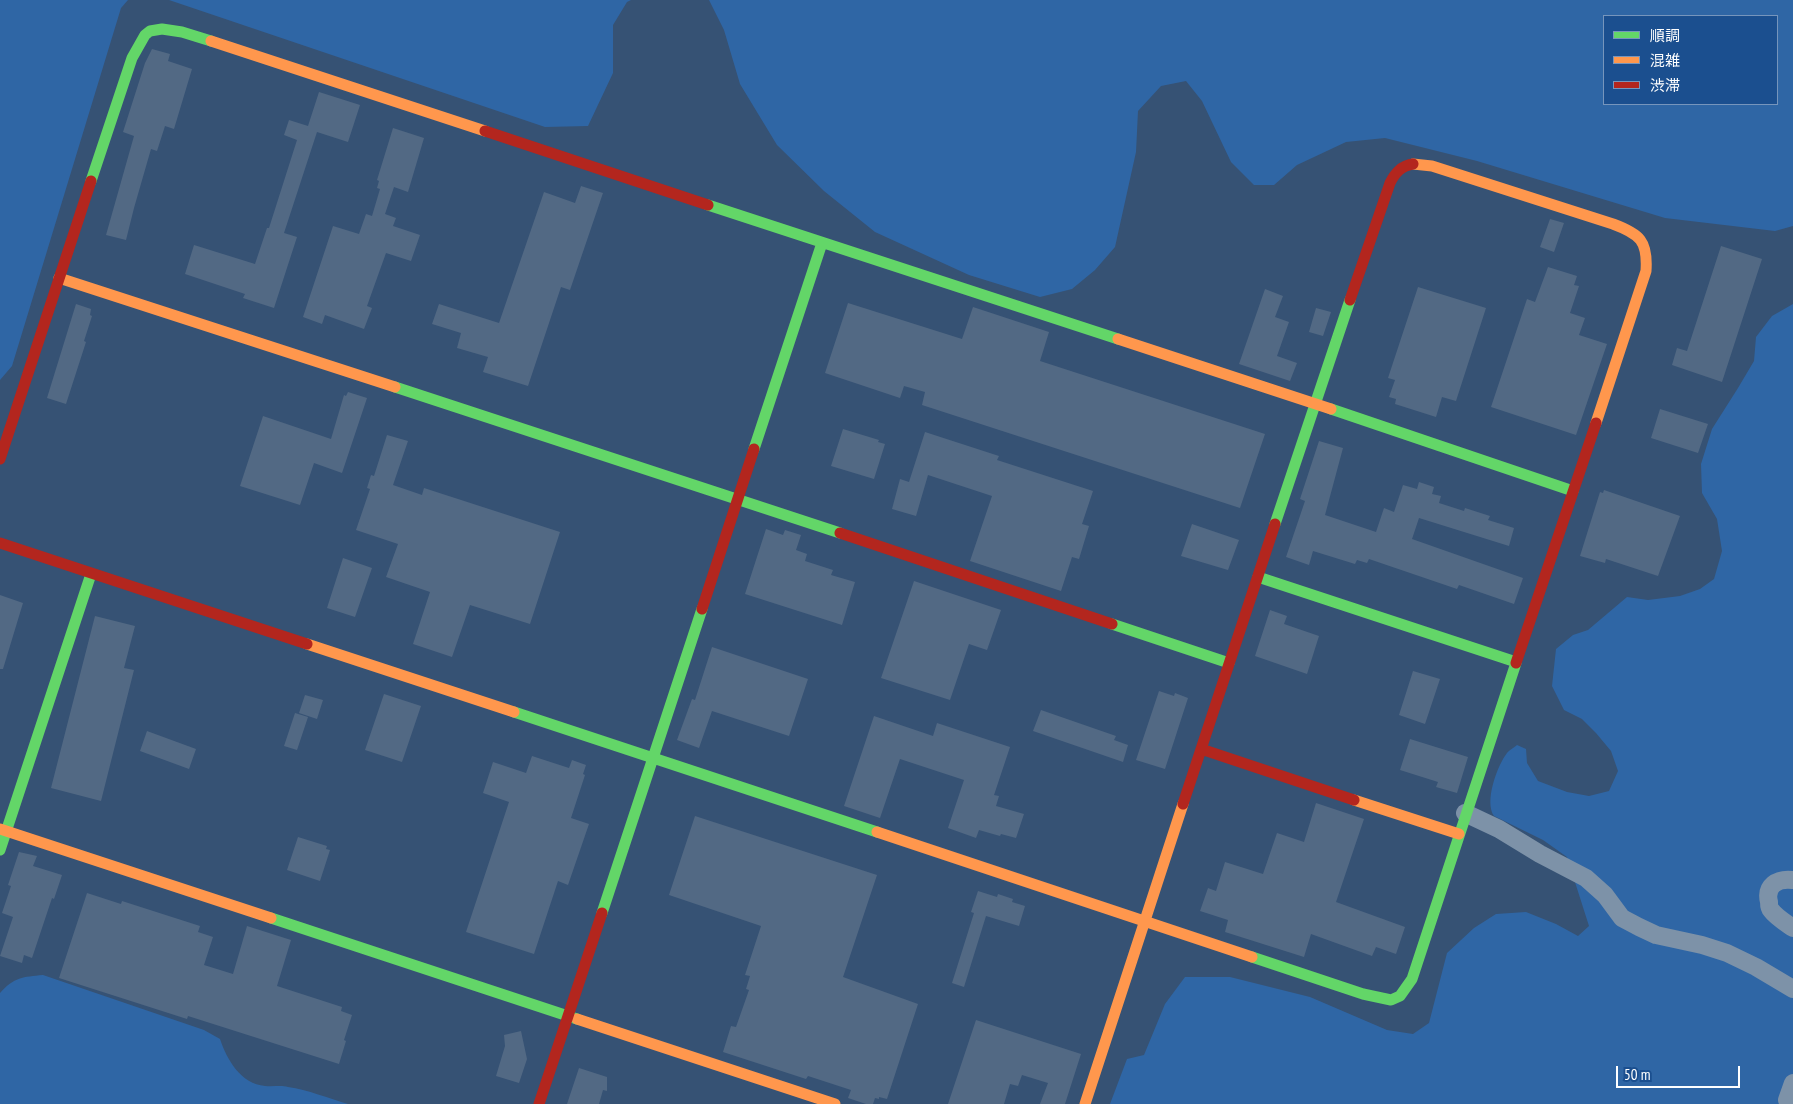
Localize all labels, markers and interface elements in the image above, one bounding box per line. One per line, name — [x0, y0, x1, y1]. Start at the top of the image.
legend — [1603, 15, 1778, 105]
text: 順調 — [1650, 26, 1680, 45]
text: 混雑 — [1650, 51, 1680, 70]
text: 渋滞 — [1650, 76, 1680, 95]
scale bar — [1618, 1056, 1742, 1088]
text: 50 m — [1624, 1065, 1650, 1084]

